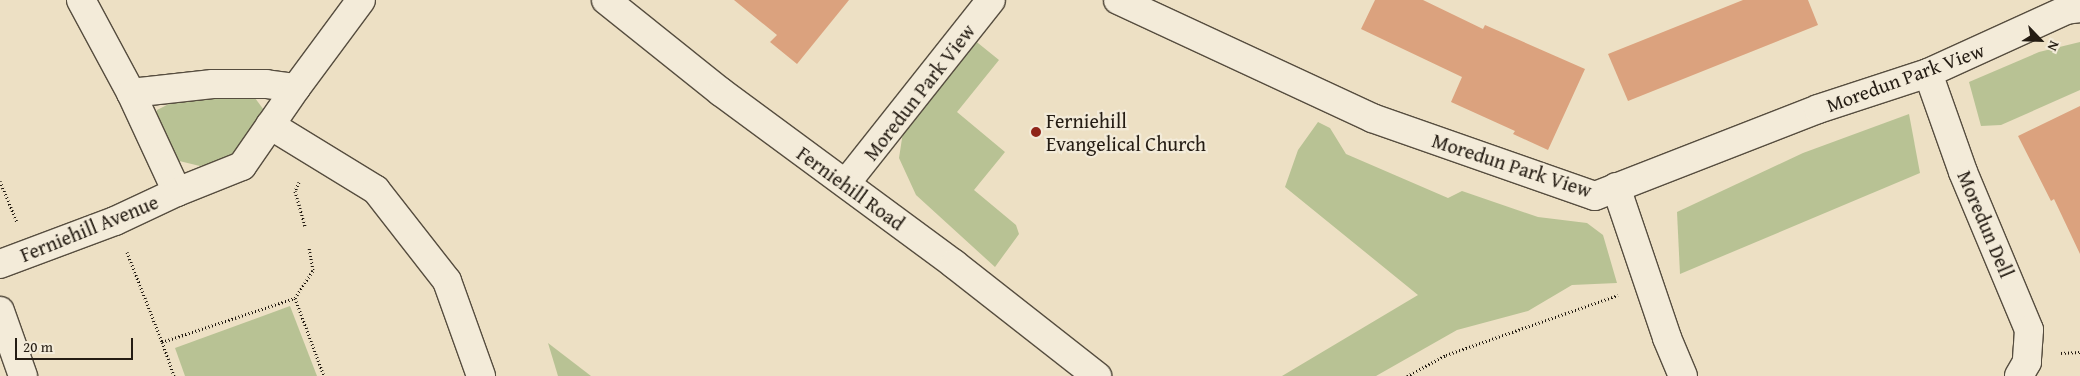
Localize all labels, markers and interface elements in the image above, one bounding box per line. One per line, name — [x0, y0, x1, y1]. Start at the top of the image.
north arrow — [2015, 15, 2065, 65]
street label: Moredun Park View — [858, 19, 980, 165]
street label: Moredun Park View — [1823, 37, 1987, 117]
text: N — [2043, 38, 2065, 54]
place label: Ferniehill Evangelical Church — [1046, 108, 1206, 155]
marker: Ferniehill Evangelical Church — [1030, 126, 1042, 138]
street label: Moredun Park View — [1429, 128, 1595, 202]
street label: Ferniehill Road — [793, 141, 909, 235]
street label: Moredun Dell — [1953, 167, 2019, 281]
street label: Ferniehill Avenue — [16, 189, 162, 267]
scale bar — [18, 328, 135, 360]
text: 20 m — [23, 336, 53, 357]

